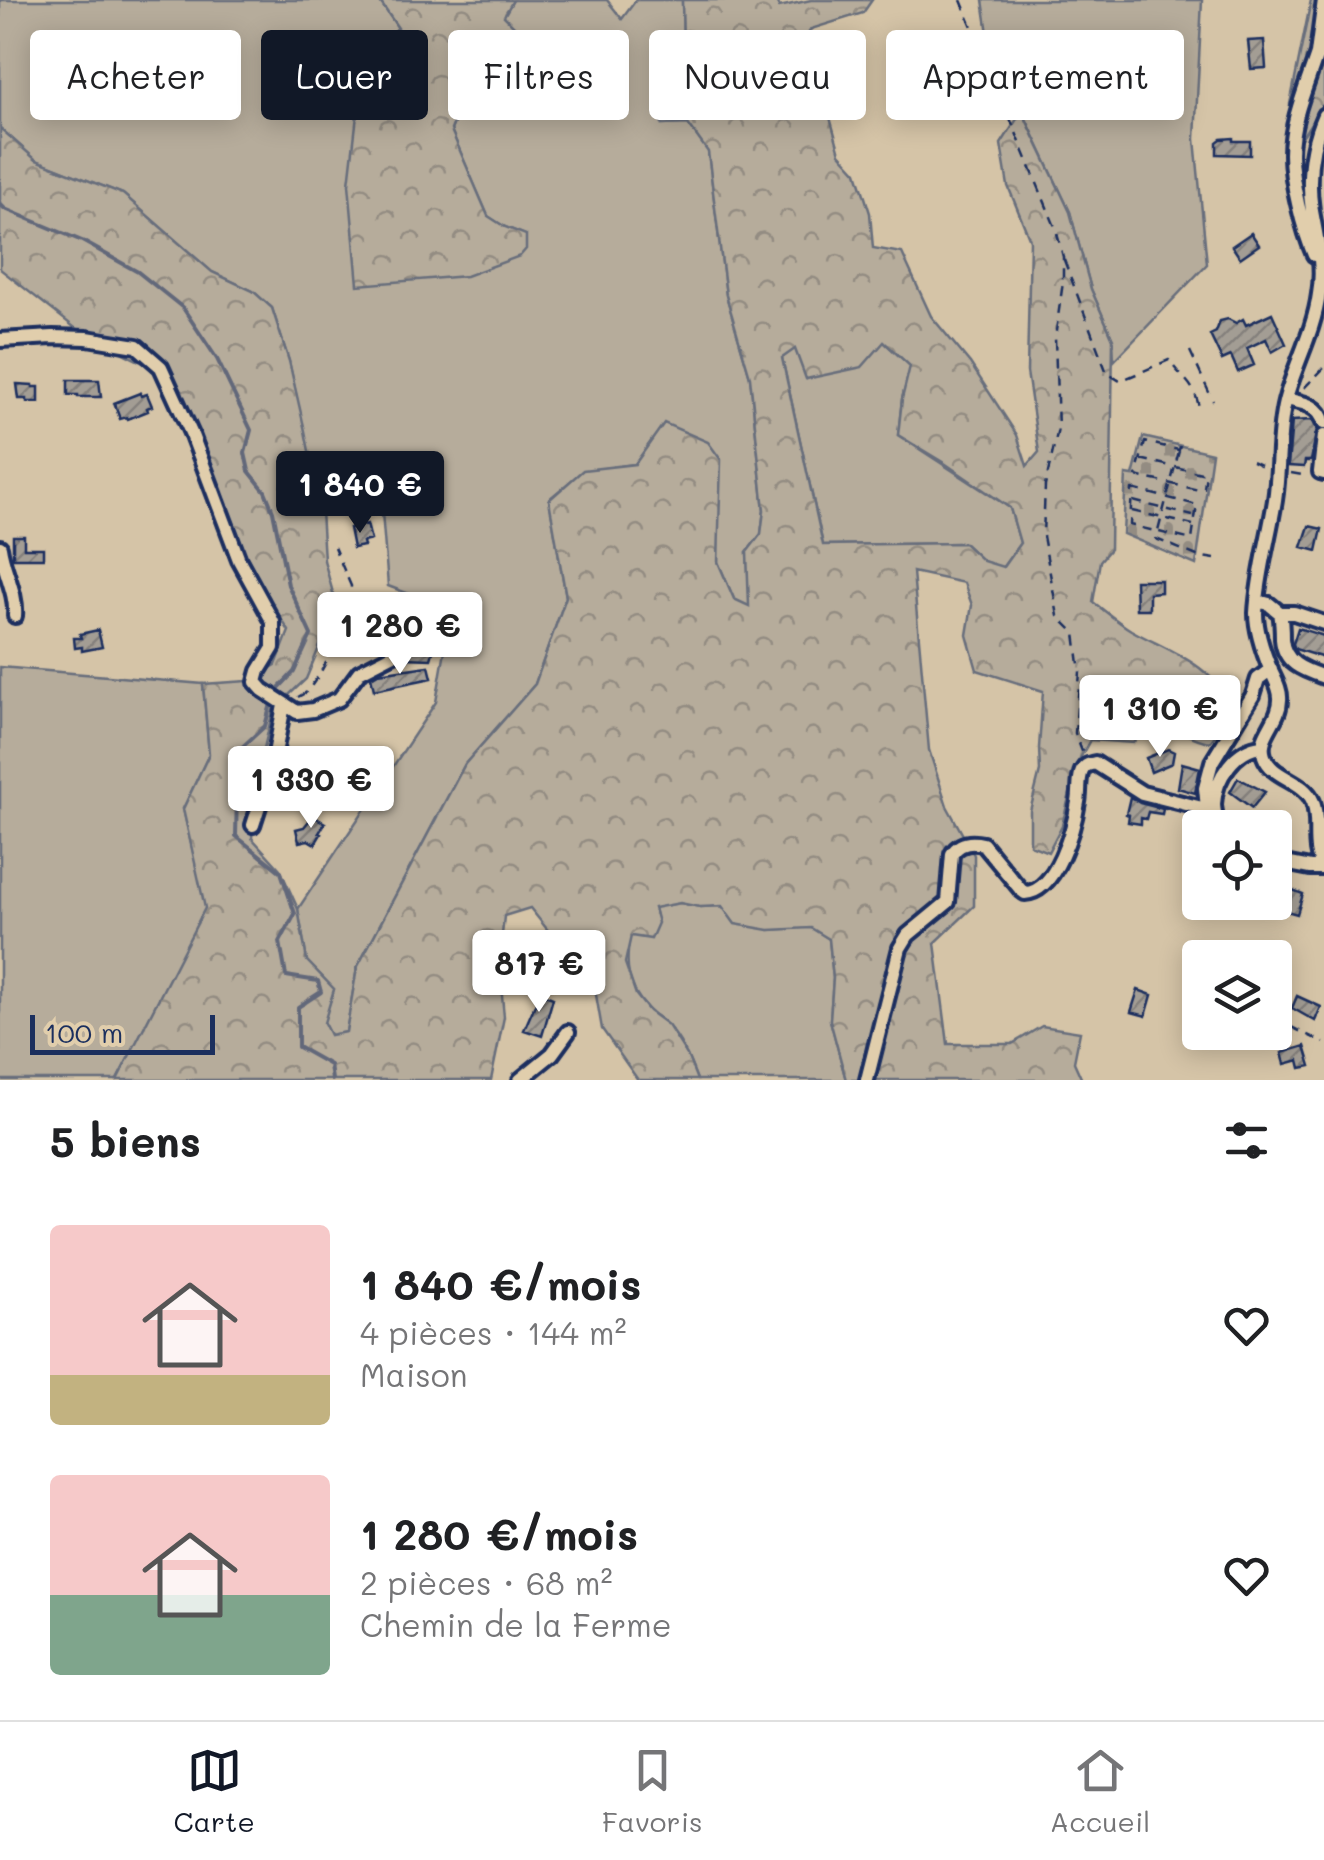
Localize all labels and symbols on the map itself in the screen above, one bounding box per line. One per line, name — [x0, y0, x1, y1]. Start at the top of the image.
pin: 1 840 € — [268, 451, 452, 536]
pin: 1 280 € — [308, 592, 492, 677]
pin: 1 310 € — [1068, 675, 1252, 760]
pin: 1 330 € — [219, 746, 403, 831]
pin: 817 € — [469, 930, 609, 1015]
scale bar — [30, 1010, 215, 1054]

